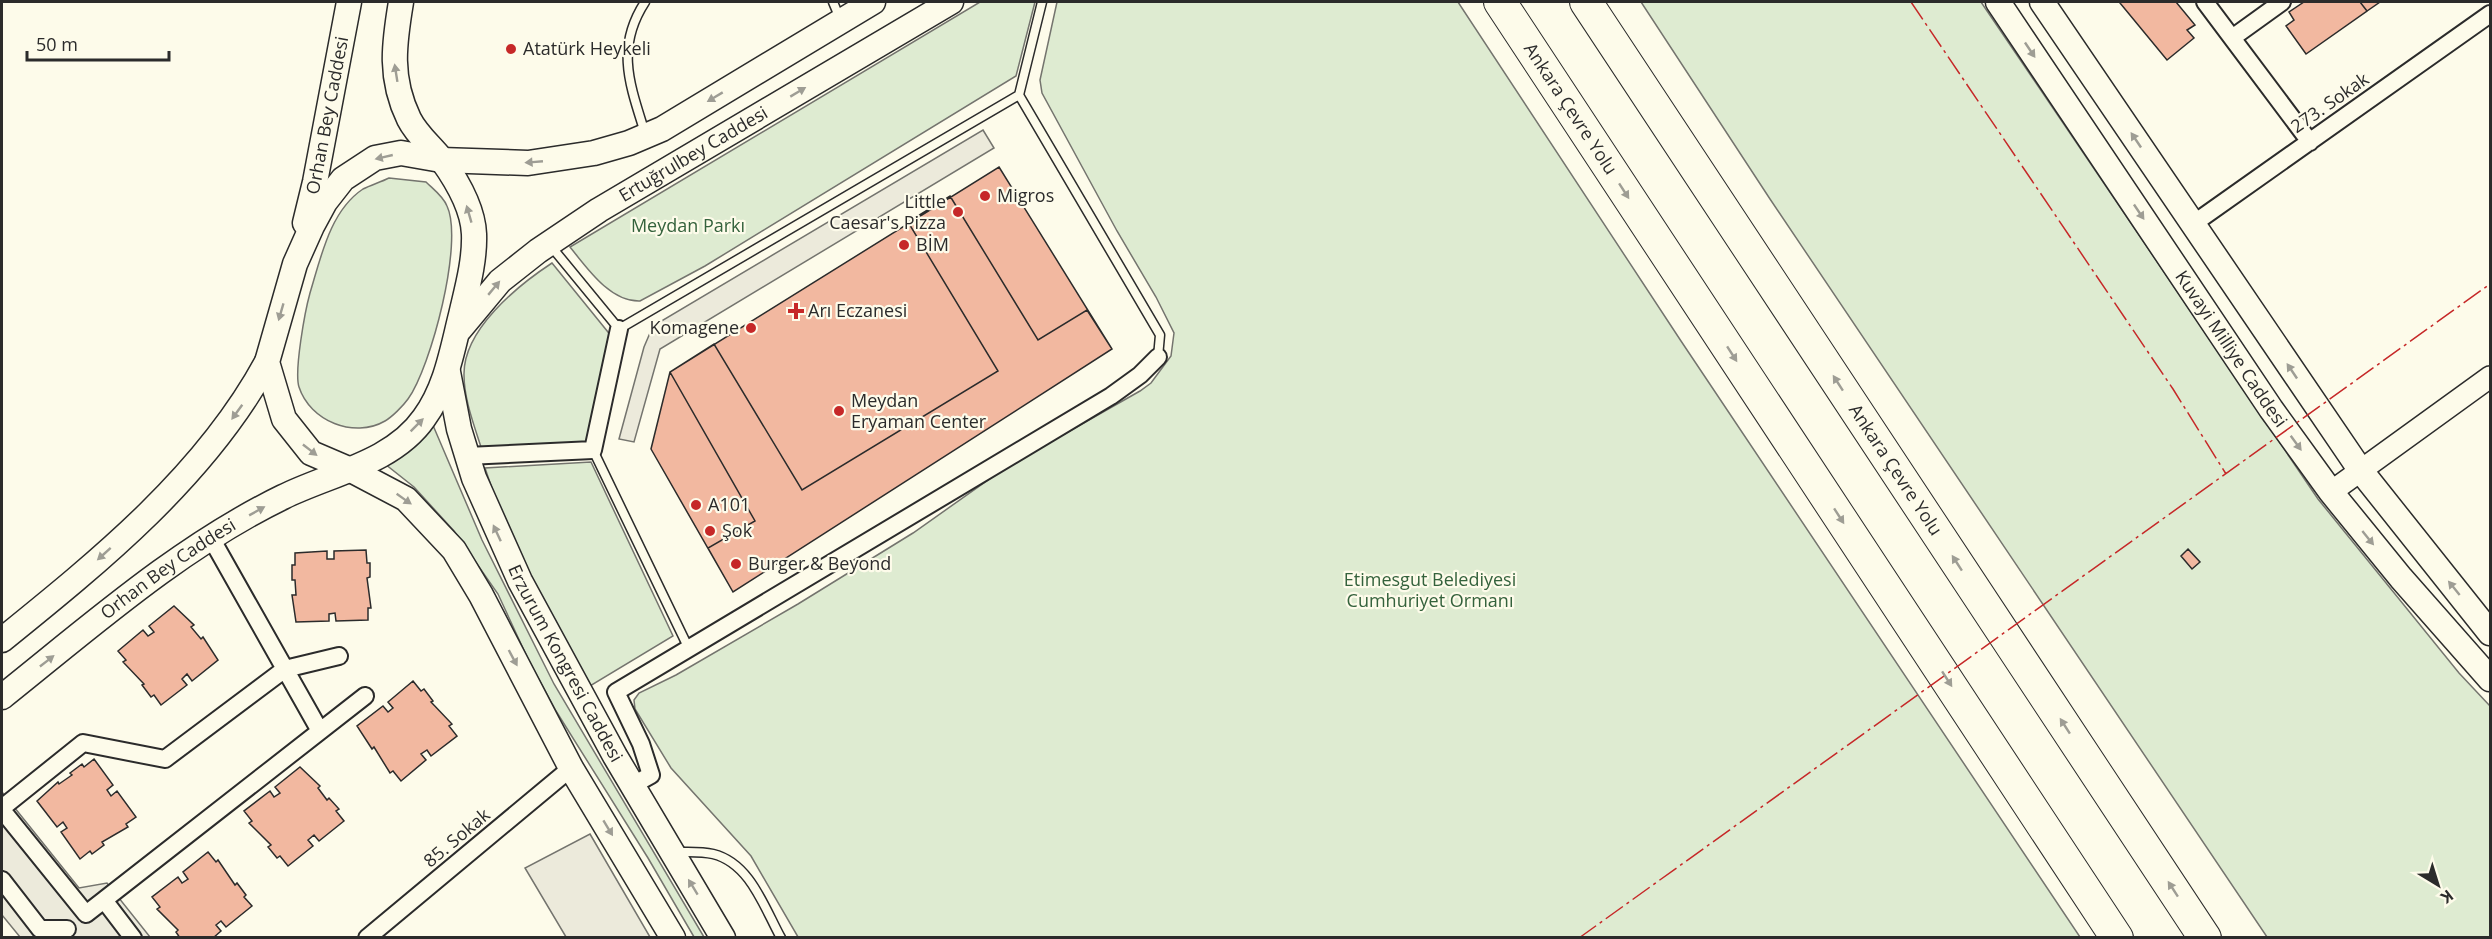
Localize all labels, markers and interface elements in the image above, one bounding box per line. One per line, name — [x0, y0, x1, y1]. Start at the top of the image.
scale bar — [27, 24, 170, 62]
text: 50 m — [36, 32, 78, 56]
street label: Orhan Bey Caddesi — [299, 34, 353, 197]
place label: Atatürk Heykeli — [523, 36, 651, 60]
street label: Ankara Çevre Yolu — [1519, 38, 1623, 179]
marker: Atatürk Heykeli — [504, 42, 518, 56]
one-way arrow — [2024, 42, 2035, 58]
one-way arrow — [391, 63, 400, 82]
street label: 273. Sokak — [2286, 66, 2374, 138]
one-way arrow — [790, 87, 806, 98]
one-way arrow — [706, 92, 723, 102]
street label: Ertuğrulbey Caddesi — [614, 100, 772, 207]
one-way arrow — [2130, 132, 2142, 148]
one-way arrow — [375, 152, 393, 162]
one-way arrow — [524, 157, 543, 167]
place label: Migros — [997, 183, 1054, 207]
one-way arrow — [1619, 183, 1630, 199]
place label: Little Caesar's Pizza — [829, 189, 946, 234]
marker: Migros — [978, 189, 992, 203]
one-way arrow — [2133, 204, 2144, 220]
one-way arrow — [464, 205, 473, 223]
marker: Little Caesar's Pizza — [951, 205, 965, 219]
park label: Meydan Parkı — [631, 213, 745, 237]
place label: BİM — [916, 232, 949, 256]
marker: BİM — [897, 238, 911, 252]
street label: Kuvayi Milliye Caddesi — [2170, 265, 2293, 432]
one-way arrow — [487, 281, 500, 296]
place label: Arı Eczanesi — [808, 298, 907, 322]
one-way arrow — [276, 303, 286, 321]
marker: Arı Eczanesi — [789, 304, 803, 318]
place label: Komagene — [649, 315, 739, 339]
marker: Komagene — [744, 321, 758, 335]
one-way arrow — [1726, 346, 1737, 362]
one-way arrow — [2286, 363, 2298, 379]
one-way arrow — [1833, 375, 1844, 391]
place label: Meydan Eryaman Center — [851, 388, 987, 433]
street label: Ankara Çevre Yolu — [1844, 399, 1949, 540]
one-way arrow — [231, 404, 243, 420]
marker: Meydan Eryaman Center — [832, 404, 846, 418]
one-way arrow — [410, 419, 424, 433]
one-way arrow — [2290, 434, 2302, 450]
one-way arrow — [302, 443, 318, 456]
place label: A101 — [708, 492, 750, 516]
one-way arrow — [395, 493, 411, 505]
marker: A101 — [689, 498, 703, 512]
one-way arrow — [249, 506, 266, 516]
one-way arrow — [1833, 508, 1845, 524]
street label: Orhan Bey Caddesi — [95, 512, 240, 624]
place label: Şok — [722, 518, 753, 542]
one-way arrow — [493, 524, 502, 541]
marker: Şok — [703, 524, 717, 538]
one-way arrow — [2362, 530, 2375, 546]
one-way arrow — [97, 547, 112, 560]
place label: Burger & Beyond — [748, 551, 891, 575]
one-way arrow — [1952, 555, 1963, 572]
marker: Burger & Beyond — [729, 557, 743, 571]
street label: Erzurum Kongresi Caddesi — [503, 560, 629, 766]
park label: Etimesgut Belediyesi Cumhuriyet Ormanı — [1344, 567, 1516, 612]
one-way arrow — [2447, 580, 2460, 596]
one-way arrow — [508, 649, 518, 666]
one-way arrow — [40, 655, 55, 667]
one-way arrow — [1941, 671, 1952, 687]
one-way arrow — [2060, 718, 2071, 734]
street label: 85. Sokak — [418, 802, 495, 872]
one-way arrow — [602, 820, 613, 836]
north arrow — [2408, 855, 2468, 915]
one-way arrow — [688, 879, 699, 895]
one-way arrow — [2167, 880, 2178, 897]
text: K — [2436, 885, 2458, 909]

